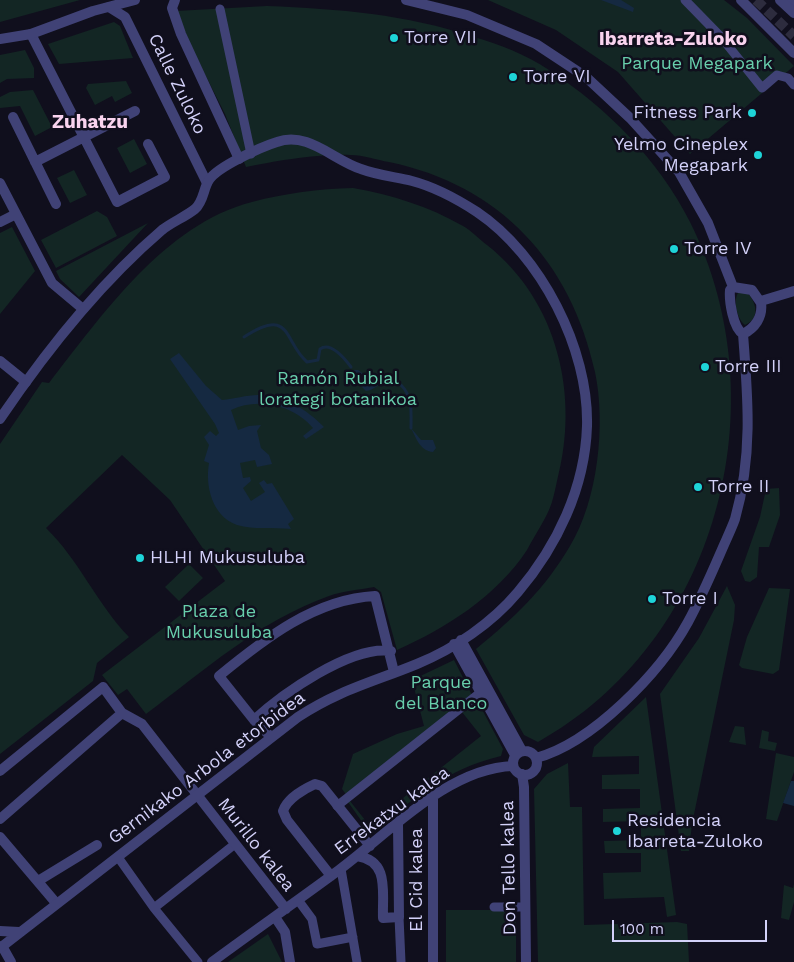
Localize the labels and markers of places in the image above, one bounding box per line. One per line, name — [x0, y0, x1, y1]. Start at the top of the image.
place label: Torre VII — [404, 27, 477, 49]
marker: Torre VII — [388, 32, 400, 44]
place label: Torre VI — [523, 66, 591, 88]
marker: Torre VI — [507, 71, 519, 83]
place label: Fitness Park — [633, 102, 742, 124]
marker: Fitness Park — [746, 107, 758, 119]
place label: Yelmo Cineplex Megapark — [614, 134, 748, 176]
marker: Yelmo Cineplex Megapark — [752, 149, 764, 161]
place label: Torre IV — [684, 238, 752, 260]
marker: Torre IV — [668, 243, 680, 255]
place label: Torre III — [715, 356, 782, 378]
marker: Torre III — [699, 361, 711, 373]
place label: Torre II — [708, 476, 769, 498]
marker: Torre II — [692, 481, 704, 493]
place label: HLHI Mukusuluba — [150, 547, 305, 569]
marker: HLHI Mukusuluba — [134, 552, 146, 564]
place label: Torre I — [662, 588, 718, 610]
marker: Torre I — [646, 593, 658, 605]
place label: Residencia Ibarreta-Zuloko — [627, 810, 763, 852]
marker: Residencia Ibarreta-Zuloko — [611, 825, 623, 837]

